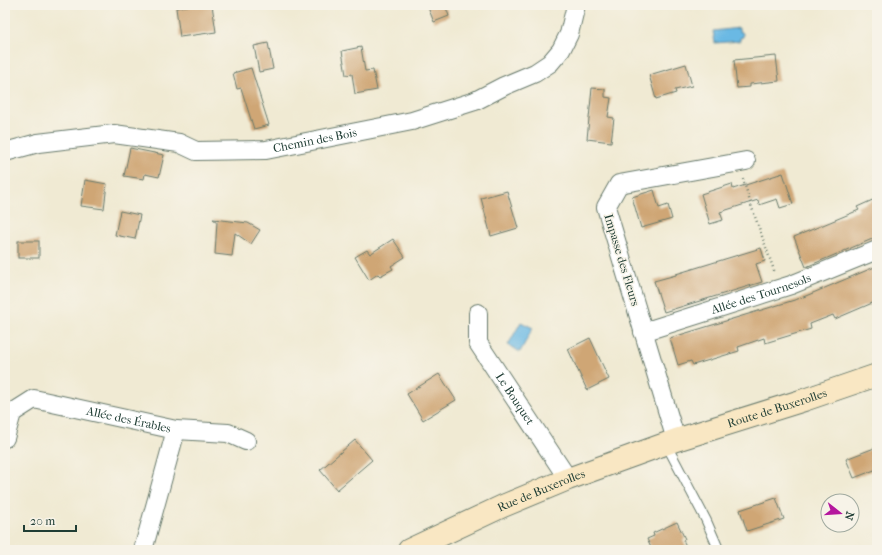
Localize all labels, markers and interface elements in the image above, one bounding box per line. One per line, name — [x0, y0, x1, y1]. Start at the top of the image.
street label: Chemin des Bois — [272, 125, 359, 155]
street label: Impasse des Fleurs — [601, 212, 643, 308]
street label: Allée des Tournesols — [708, 270, 813, 317]
street label: Le Bouquet — [493, 370, 538, 428]
street label: Route de Buxerolles — [726, 386, 829, 431]
street label: Allée des Érables — [84, 403, 173, 436]
street label: Rue de Buxerolles — [495, 466, 587, 515]
north arrow — [820, 493, 860, 533]
scale bar — [24, 507, 76, 533]
text: N — [841, 510, 857, 522]
text: 20 m — [30, 514, 55, 528]

